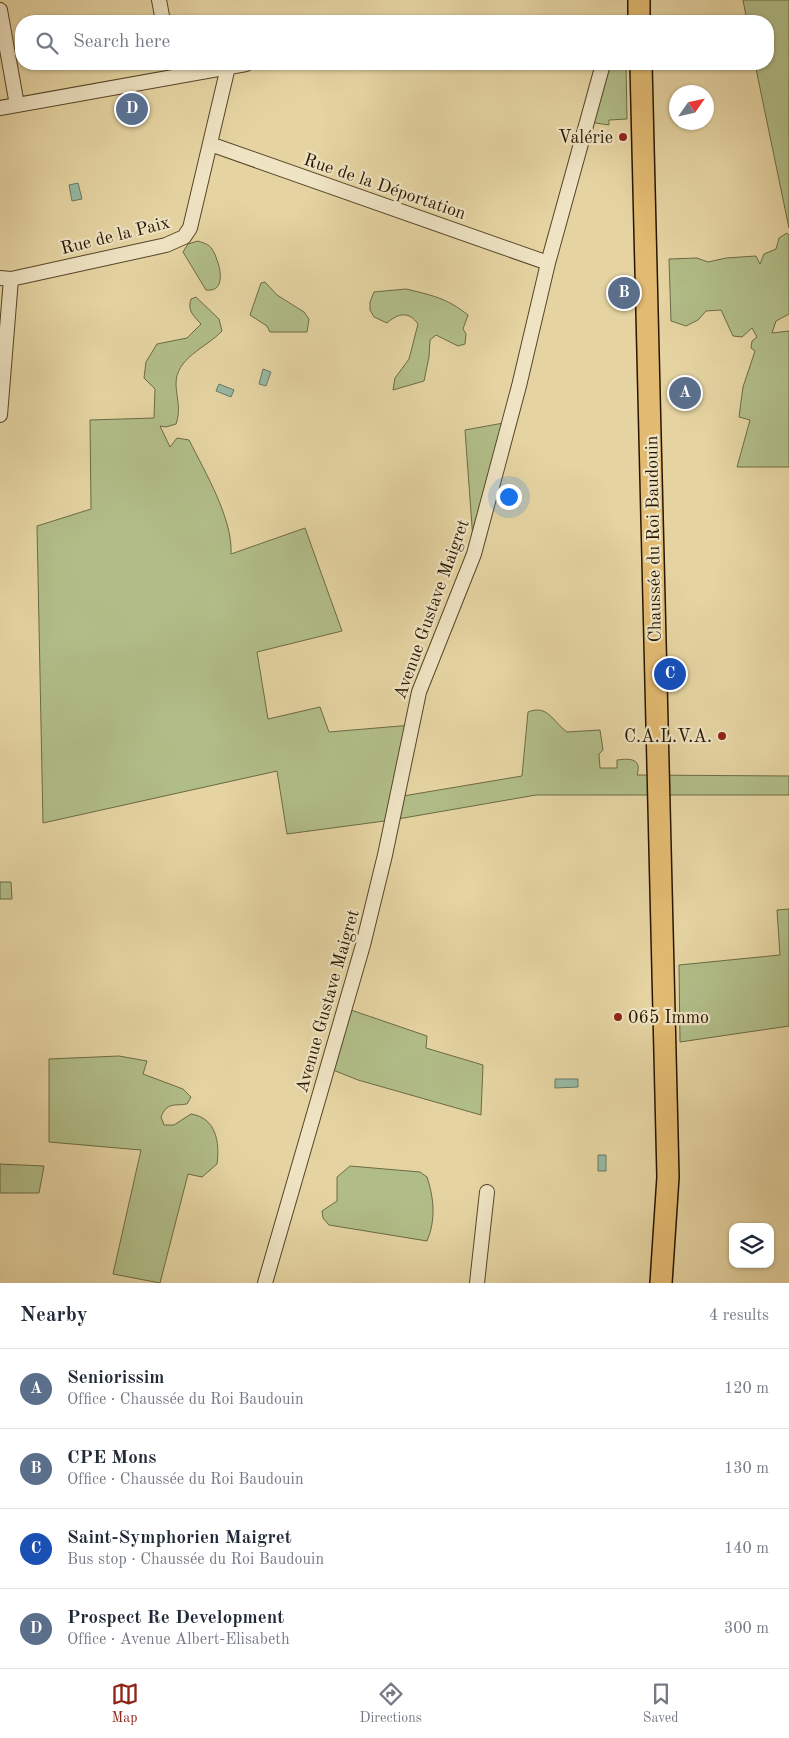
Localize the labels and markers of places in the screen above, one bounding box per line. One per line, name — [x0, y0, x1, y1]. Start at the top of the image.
pin: D — [116, 90, 148, 128]
place label: Valérie — [558, 129, 613, 147]
marker: Valérie — [617, 131, 629, 143]
pin: B — [608, 274, 640, 312]
pin: A — [669, 374, 701, 412]
pin: C — [654, 655, 686, 693]
place label: C.A.L.V.A. — [624, 728, 712, 746]
marker: C.A.L.V.A. — [716, 730, 728, 742]
place label: 065 Immo — [628, 1009, 709, 1027]
marker: 065 Immo — [612, 1011, 624, 1023]

